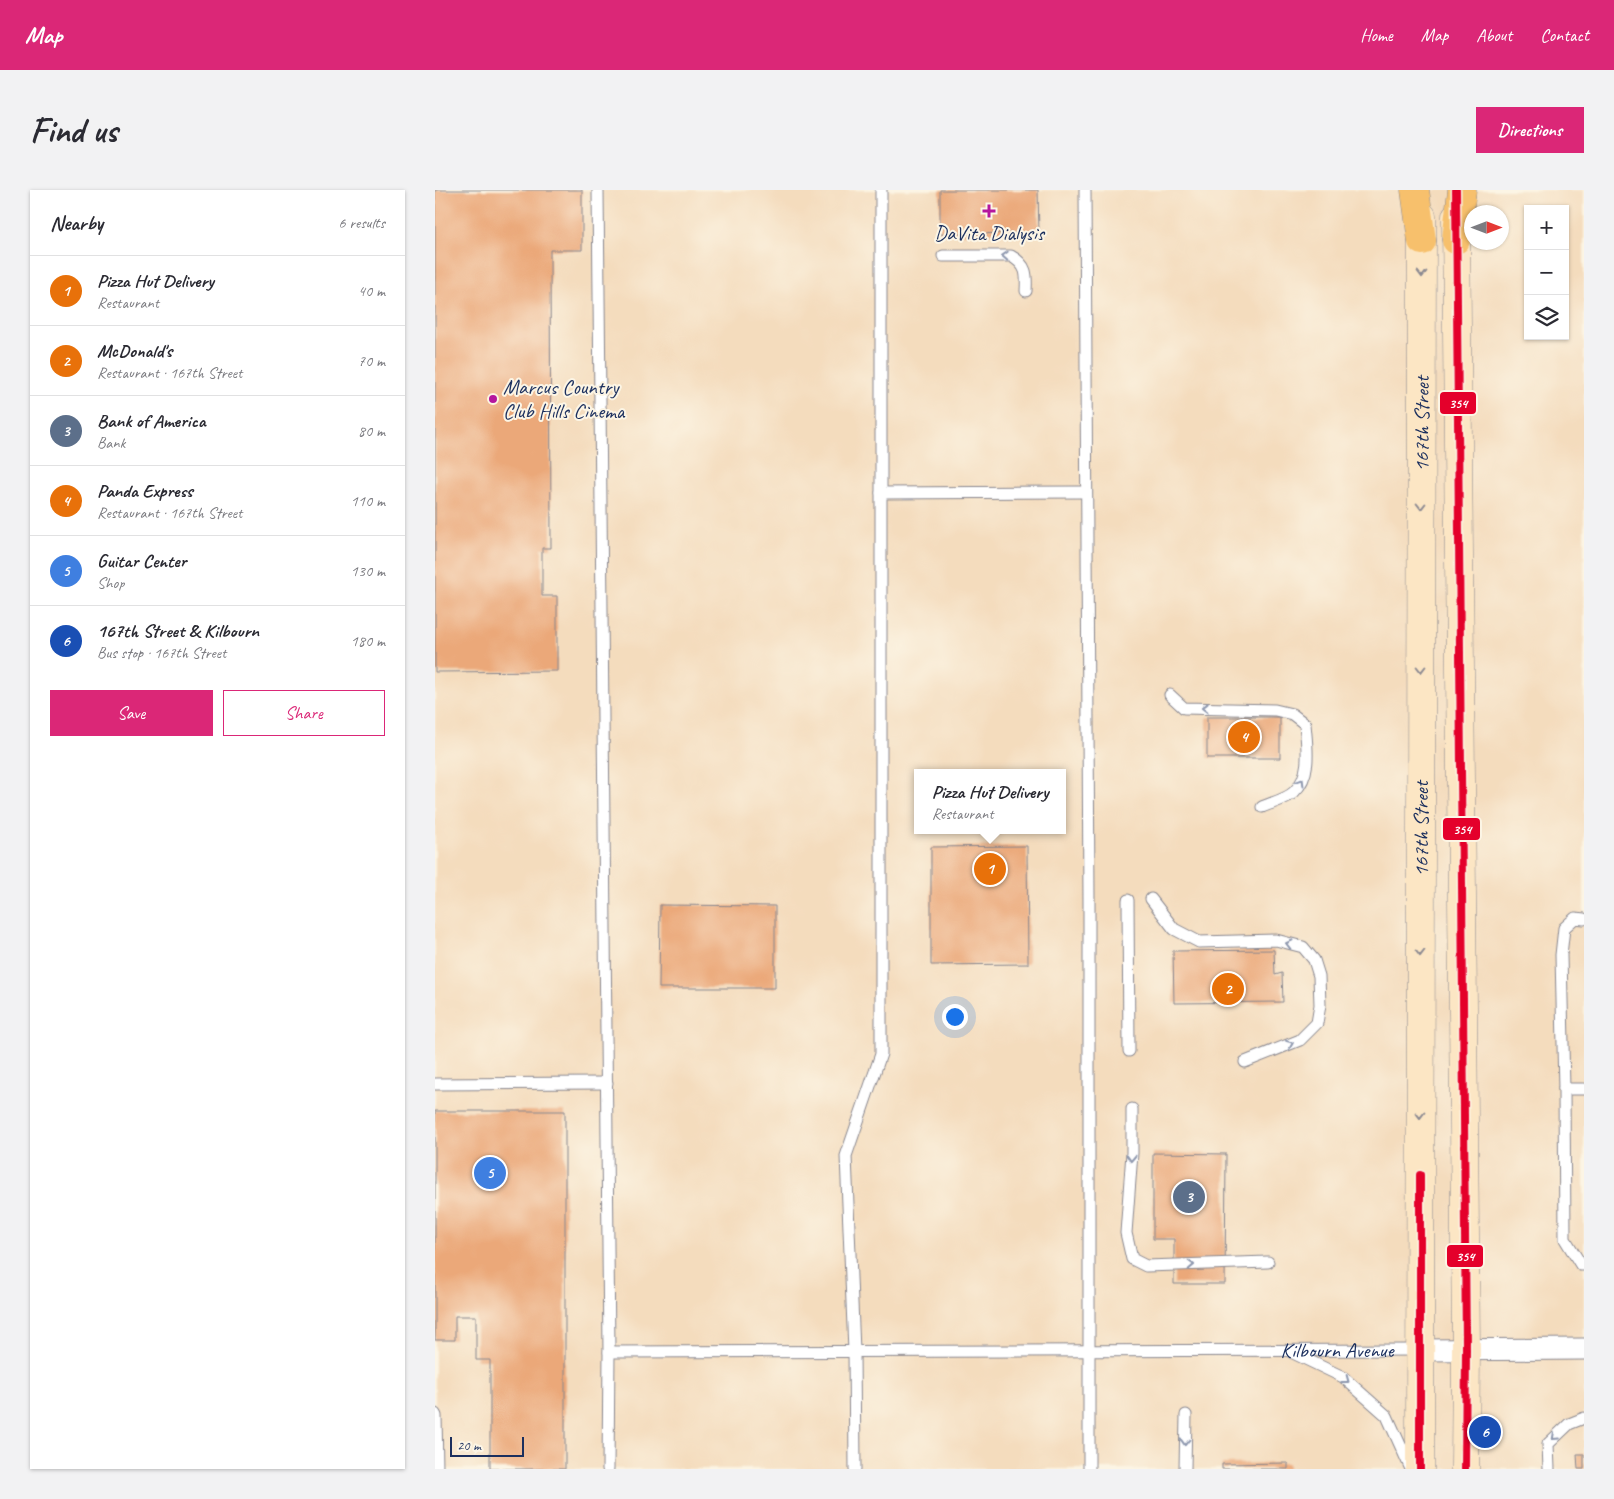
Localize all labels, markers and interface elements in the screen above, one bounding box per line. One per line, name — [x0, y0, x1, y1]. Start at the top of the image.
text: Map — [25, 20, 62, 50]
text: Home — [1360, 24, 1393, 46]
text: Map — [1421, 24, 1448, 46]
text: About — [1476, 24, 1512, 46]
text: Contact — [1540, 24, 1589, 46]
button: Directions — [1476, 107, 1584, 153]
text: Find us — [30, 108, 117, 153]
marker: DaVita Dialysis — [982, 204, 996, 218]
north arrow — [1464, 205, 1509, 250]
map controls — [1524, 205, 1569, 340]
button: + — [1524, 205, 1569, 250]
text: Nearby — [50, 210, 103, 236]
text: 6 results — [338, 213, 385, 233]
place label: DaVita Dialysis — [934, 220, 1046, 246]
button: − — [1524, 250, 1569, 295]
one-way arrow — [1000, 251, 1008, 262]
text: Pizza Hut Delivery — [97, 269, 214, 293]
one-way arrow — [1417, 270, 1427, 278]
text: 1 — [62, 281, 70, 301]
text: 40 m — [358, 281, 385, 301]
text: Restaurant — [97, 293, 159, 313]
button: layers — [1524, 295, 1569, 340]
text: McDonald's — [97, 339, 172, 363]
text: 2 — [62, 351, 70, 371]
text: 70 m — [358, 351, 385, 371]
text: Restaurant · 167th Street — [97, 363, 242, 383]
place label: Marcus Country Club Hills Cinema — [503, 374, 626, 424]
street label: 167th Street — [1409, 374, 1435, 472]
line badge: 354 — [1439, 391, 1477, 415]
marker: Marcus Country Club Hills Cinema — [487, 393, 499, 405]
text: 354 — [1449, 395, 1469, 412]
text: Bank of America — [97, 409, 206, 433]
text: 3 — [62, 421, 70, 441]
text: 80 m — [358, 421, 385, 441]
text: Bank — [97, 433, 125, 453]
text: Panda Express — [97, 479, 193, 503]
text: 4 — [62, 491, 70, 511]
text: 110 m — [351, 491, 385, 511]
one-way arrow — [1416, 502, 1426, 510]
text: Restaurant · 167th Street — [97, 503, 242, 523]
text: Guitar Center — [97, 549, 186, 573]
text: 5 — [63, 561, 69, 581]
text: 130 m — [351, 561, 385, 581]
text: Shop — [97, 573, 124, 593]
text: 167th Street & Kilbourn — [97, 619, 259, 643]
text: 6 — [62, 631, 70, 651]
text: 180 m — [351, 631, 385, 651]
text: Bus stop · 167th Street — [97, 643, 226, 663]
one-way arrow — [1416, 665, 1426, 673]
button: Save — [50, 690, 213, 736]
button: Share — [223, 690, 385, 736]
one-way arrow — [1201, 703, 1208, 713]
pin: 4 — [1228, 718, 1260, 756]
popup — [914, 769, 1066, 834]
one-way arrow — [1294, 778, 1304, 787]
street label: 167th Street — [1408, 779, 1434, 877]
text: Pizza Hut Delivery — [932, 780, 1048, 804]
text: Restaurant — [932, 804, 994, 824]
line badge: 354 — [1442, 817, 1481, 841]
text: 354 — [1453, 821, 1473, 838]
pin: 1 — [974, 850, 1006, 888]
one-way arrow — [1284, 939, 1293, 950]
one-way arrow — [1415, 950, 1425, 957]
pin: 2 — [1212, 970, 1244, 1008]
your location — [942, 1004, 968, 1030]
one-way arrow — [1285, 1040, 1294, 1050]
one-way arrow — [1415, 1112, 1425, 1120]
pin: 5 — [474, 1154, 506, 1192]
one-way arrow — [1126, 1154, 1137, 1162]
pin: 3 — [1173, 1178, 1205, 1216]
line badge: 354 — [1446, 1244, 1484, 1268]
text: 354 — [1456, 1248, 1476, 1265]
one-way arrow — [1187, 1259, 1195, 1270]
street label: Kilbourn Avenue — [1280, 1337, 1395, 1363]
one-way arrow — [1340, 1374, 1350, 1383]
pin: 6 — [1469, 1413, 1501, 1451]
one-way arrow — [1551, 1431, 1560, 1440]
scale bar — [450, 1434, 524, 1457]
text: 20 m — [457, 1437, 481, 1454]
one-way arrow — [1180, 1438, 1191, 1446]

